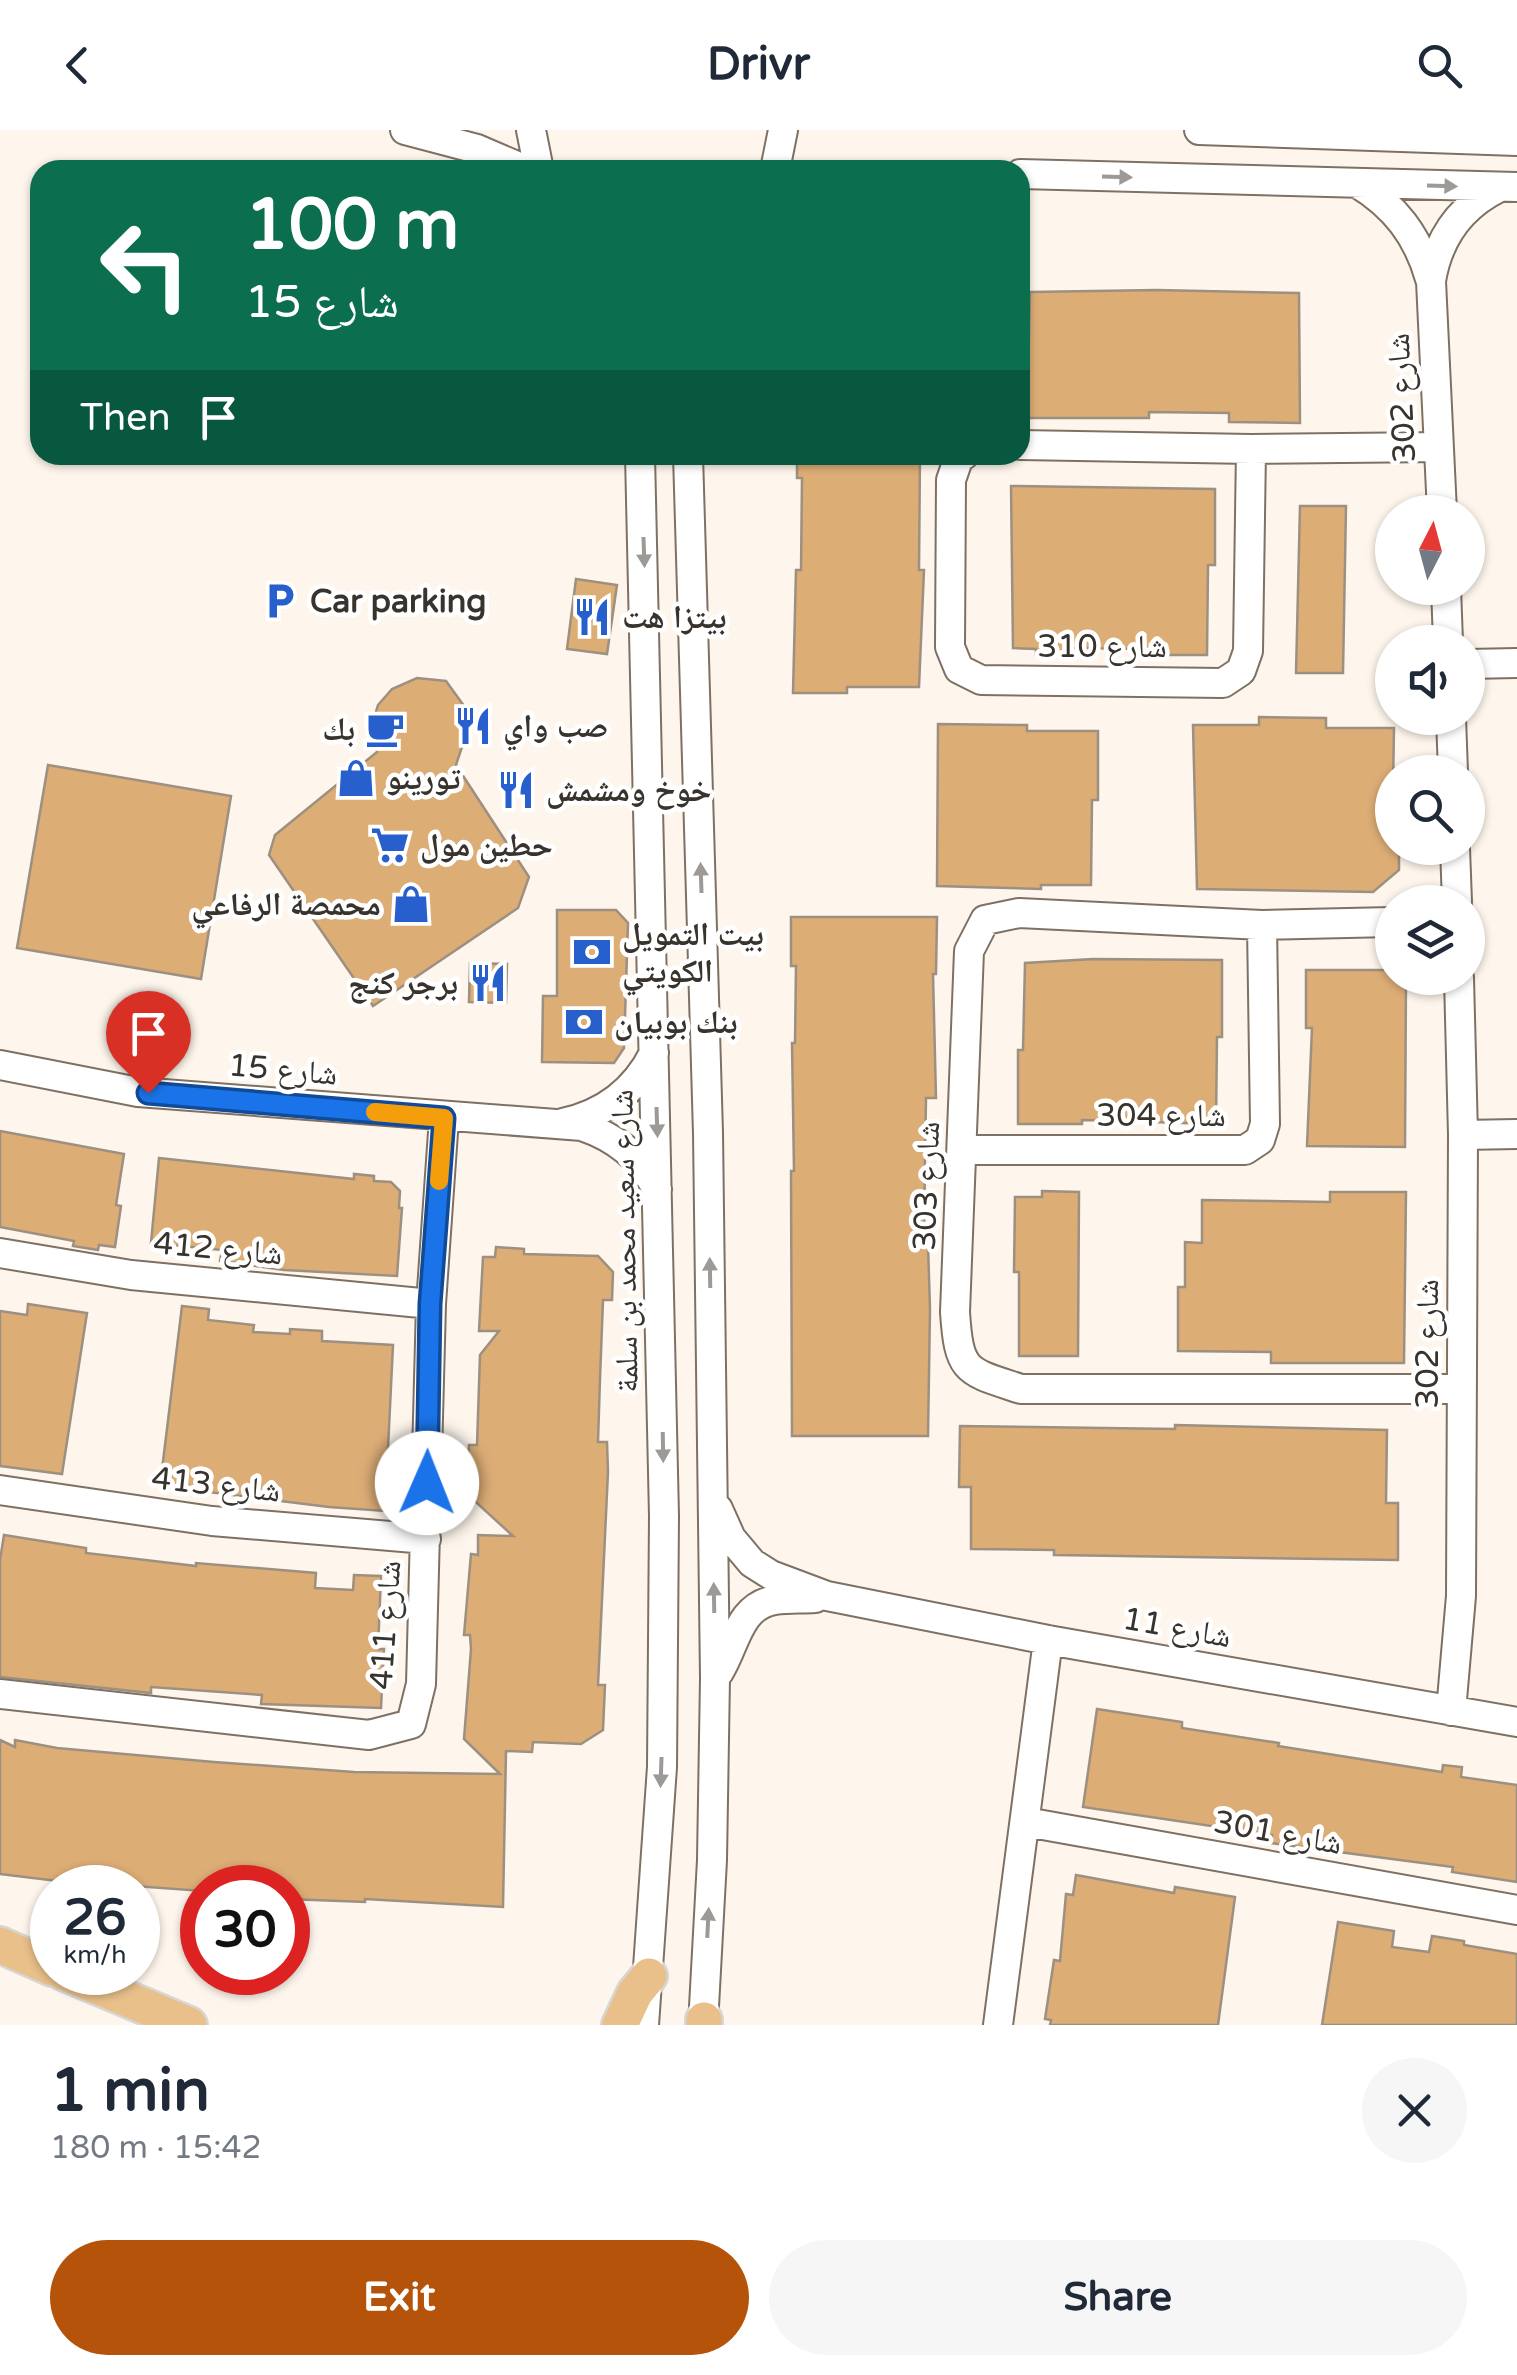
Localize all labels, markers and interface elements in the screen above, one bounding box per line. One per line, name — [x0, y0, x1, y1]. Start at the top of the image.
icon: back — [50, 38, 105, 93]
text: Drivr — [707, 38, 810, 92]
icon: search — [1412, 38, 1467, 93]
one-way arrow — [1102, 169, 1134, 185]
one-way arrow — [1427, 178, 1459, 194]
text: 100 m — [245, 184, 459, 268]
icon: left — [80, 200, 210, 330]
text: شارع 15 — [245, 276, 399, 330]
street label: شارع 302 — [1380, 332, 1424, 464]
icon: arrive — [191, 390, 246, 445]
text: Then — [80, 395, 171, 441]
north arrow — [1375, 495, 1485, 605]
map controls — [1375, 495, 1485, 995]
one-way arrow — [636, 537, 652, 569]
parking icon: Car parking — [259, 580, 301, 622]
place label: Car parking — [310, 583, 486, 621]
restaurant icon: بيتزا هت — [571, 596, 613, 638]
place label: بيتزا هت — [622, 599, 727, 637]
button: sound — [1375, 625, 1485, 735]
street label: شارع 310 — [1037, 628, 1167, 666]
restaurant icon: صب واي — [452, 705, 494, 747]
cafe icon: بك — [364, 708, 406, 750]
place label: صب واي — [503, 708, 608, 751]
place label: بك — [322, 711, 355, 749]
button: search — [1375, 755, 1485, 865]
shop icon: تورينو — [335, 757, 377, 799]
place label: تورينو — [386, 760, 461, 798]
restaurant icon: خوخ ومشمش — [495, 769, 537, 811]
place label: خوخ ومشمش — [546, 772, 711, 810]
supermarket icon: حطين مول — [369, 824, 411, 866]
place label: حطين مول — [420, 827, 553, 865]
one-way arrow — [693, 861, 709, 893]
shop icon: محمصة الرفاعي — [390, 883, 432, 925]
button: layers — [1375, 885, 1485, 995]
place label: محمصة الرفاعي — [191, 886, 381, 929]
place label: بيت التمويل الكويتي — [622, 916, 764, 996]
bank icon: بيت التمويل الكويتي — [571, 931, 613, 973]
restaurant icon: برجر كنج — [467, 962, 509, 1004]
place label: برجر كنج — [348, 965, 458, 1004]
pin — [106, 991, 191, 1094]
bank icon: بنك بوبيان — [563, 1001, 605, 1043]
place label: بنك بوبيان — [614, 1004, 738, 1042]
icon: arrive — [121, 1006, 176, 1061]
street label: شارع 15 — [227, 1046, 339, 1094]
street label: شارع سعيد محمد بن سلمة — [603, 1089, 647, 1393]
street label: شارع 304 — [1096, 1097, 1226, 1135]
one-way arrow — [649, 1107, 665, 1139]
street label: شارع 303 — [906, 1121, 948, 1251]
street label: شارع 412 — [152, 1224, 284, 1274]
one-way arrow — [702, 1256, 718, 1288]
street label: شارع 302 — [1409, 1279, 1447, 1409]
position arrow — [375, 1431, 479, 1535]
one-way arrow — [655, 1432, 671, 1464]
street label: شارع 413 — [150, 1459, 282, 1511]
street label: شارع 411 — [363, 1559, 409, 1691]
one-way arrow — [706, 1581, 722, 1613]
street label: شارع 11 — [1120, 1600, 1234, 1656]
one-way arrow — [653, 1757, 669, 1789]
street label: شارع 301 — [1211, 1803, 1345, 1863]
speed limit sign: 30 — [180, 1865, 310, 1995]
text: 26 — [64, 1888, 126, 1948]
one-way arrow — [701, 1906, 717, 1938]
text: km/h — [64, 1940, 126, 1970]
text: 1 min — [50, 2055, 210, 2127]
button: close — [1362, 2058, 1467, 2163]
text: 180 m · 15:42 — [50, 2129, 262, 2167]
button: Exit — [50, 2240, 749, 2355]
button: Share — [769, 2240, 1467, 2355]

